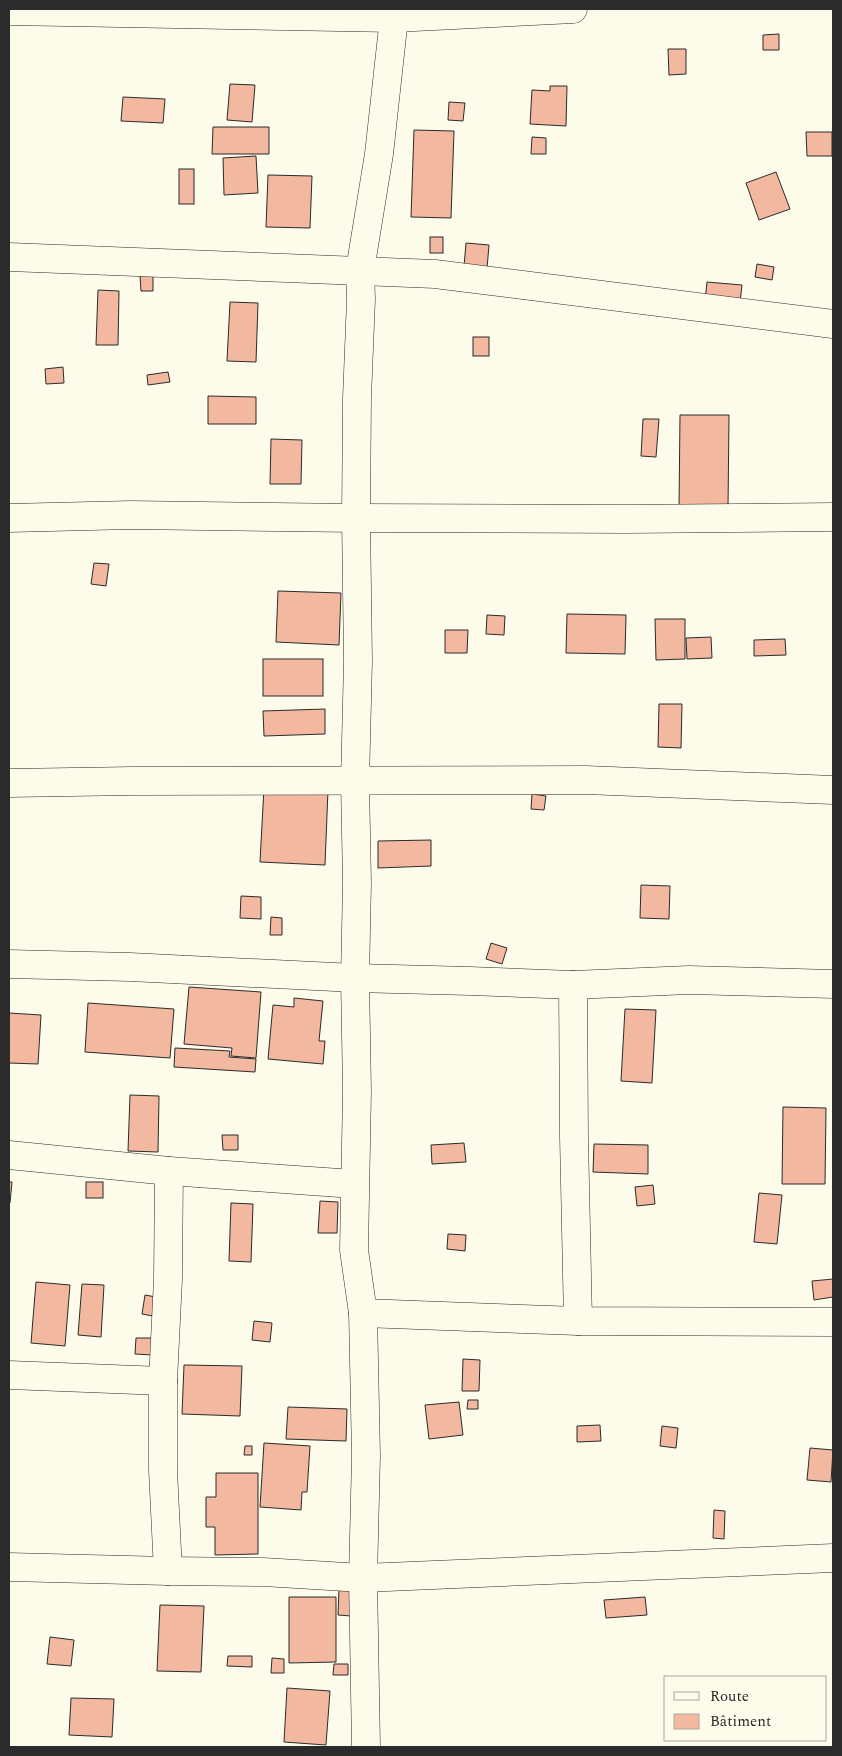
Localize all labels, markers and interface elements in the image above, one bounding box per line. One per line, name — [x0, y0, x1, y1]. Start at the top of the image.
legend — [664, 1676, 827, 1741]
text: Route — [710, 1685, 749, 1708]
text: Bâtiment — [710, 1710, 771, 1733]

